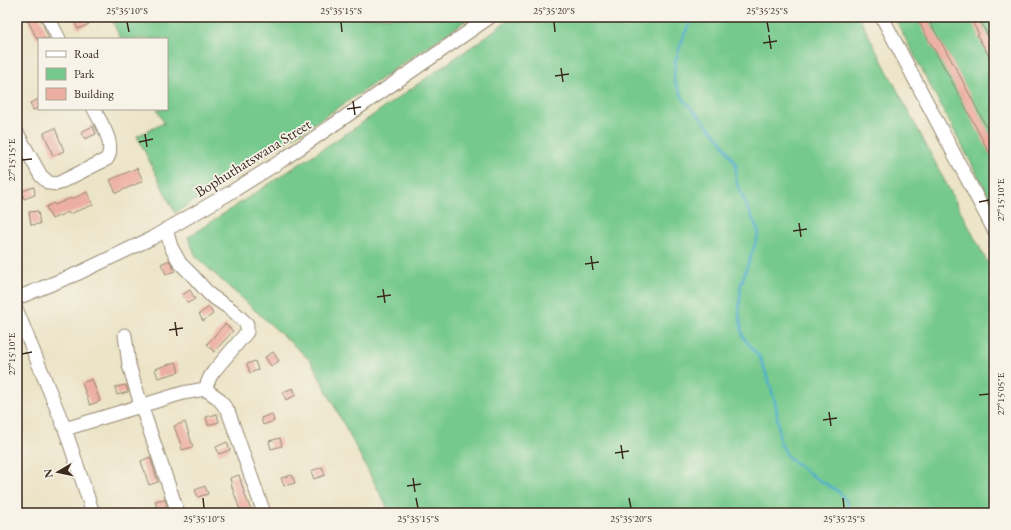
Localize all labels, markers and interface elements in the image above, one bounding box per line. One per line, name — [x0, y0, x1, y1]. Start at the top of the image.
text: 25°35'10"S — [106, 4, 148, 17]
text: 25°35'15"S — [320, 4, 362, 17]
text: 25°35'20"S — [533, 4, 575, 17]
text: 25°35'25"S — [746, 4, 788, 17]
legend — [38, 38, 168, 110]
text: Road — [74, 46, 100, 62]
text: Park — [74, 66, 95, 82]
text: Building — [74, 86, 115, 102]
street label: Bophuthatswana Street — [191, 114, 315, 201]
text: 27°15'15"E — [5, 138, 18, 181]
text: 27°15'10"E — [994, 178, 1007, 221]
text: 27°15'10"E — [5, 332, 18, 375]
text: 27°15'05"E — [994, 372, 1007, 415]
north arrow — [38, 452, 78, 492]
text: N — [40, 468, 56, 479]
text: 25°35'10"S — [183, 512, 225, 525]
text: 25°35'15"S — [397, 512, 439, 525]
text: 25°35'20"S — [610, 512, 652, 525]
text: 25°35'25"S — [823, 512, 865, 525]

